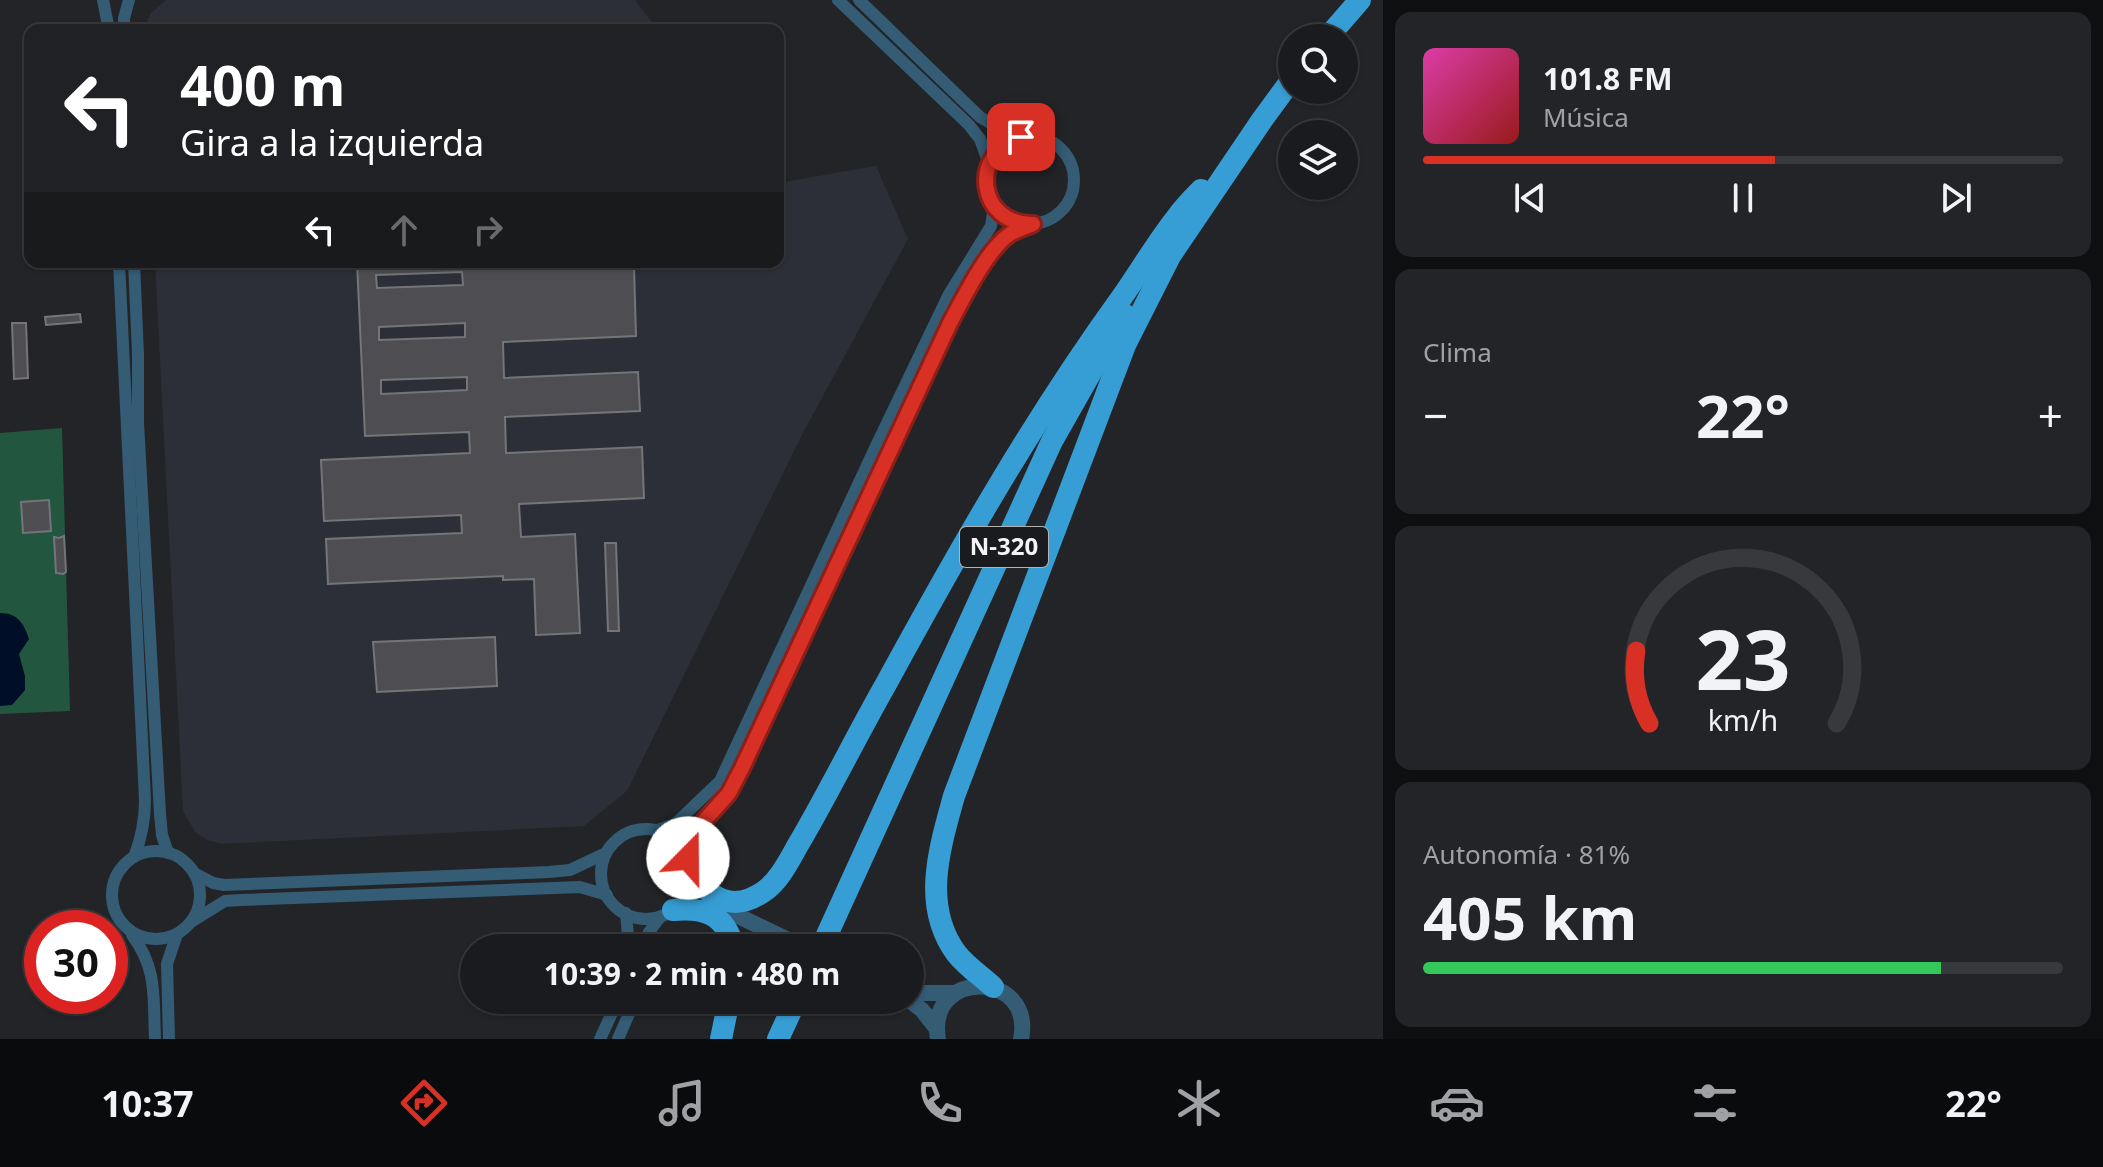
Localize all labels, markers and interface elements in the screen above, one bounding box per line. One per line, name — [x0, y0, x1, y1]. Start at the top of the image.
map controls — [1278, 24, 1358, 200]
button: search — [1278, 24, 1358, 104]
text: 400 m — [180, 46, 345, 122]
icon: left — [48, 56, 152, 160]
text: 101.8 FM — [1543, 58, 1673, 99]
text: Música — [1543, 99, 1629, 135]
pin — [987, 103, 1055, 171]
icon: arrive — [999, 115, 1043, 159]
text: Gira a la izquierda — [180, 118, 484, 167]
button: layers — [1278, 120, 1358, 200]
icon: previous — [1508, 176, 1552, 220]
icon: pause — [1721, 176, 1765, 220]
icon: next — [1934, 176, 1978, 220]
icon: left — [298, 208, 342, 252]
icon: ahead — [382, 208, 426, 252]
icon: right — [466, 208, 510, 252]
text: Clima — [1423, 334, 1492, 370]
text: 22° — [1696, 374, 1790, 456]
text: − — [1423, 385, 1448, 445]
text: + — [2038, 385, 2063, 445]
road number: N-320 — [960, 527, 1048, 567]
text: 23 — [1695, 600, 1791, 713]
text: km/h — [1708, 700, 1778, 739]
position arrow — [646, 816, 730, 900]
text: Autonomía · 81% — [1423, 836, 1630, 872]
text: 405 km — [1423, 876, 1637, 958]
speed limit sign: 30 — [24, 910, 128, 1014]
text: 10:39 · 2 min · 480 m — [544, 953, 840, 994]
icon: directions — [396, 1075, 452, 1131]
icon: music — [654, 1075, 710, 1131]
icon: phone — [912, 1075, 968, 1131]
icon: climate — [1171, 1075, 1227, 1131]
icon: car — [1429, 1075, 1485, 1131]
icon: filters — [1687, 1075, 1743, 1131]
text: 10:37 — [101, 1079, 194, 1128]
text: 22° — [1945, 1079, 2002, 1128]

